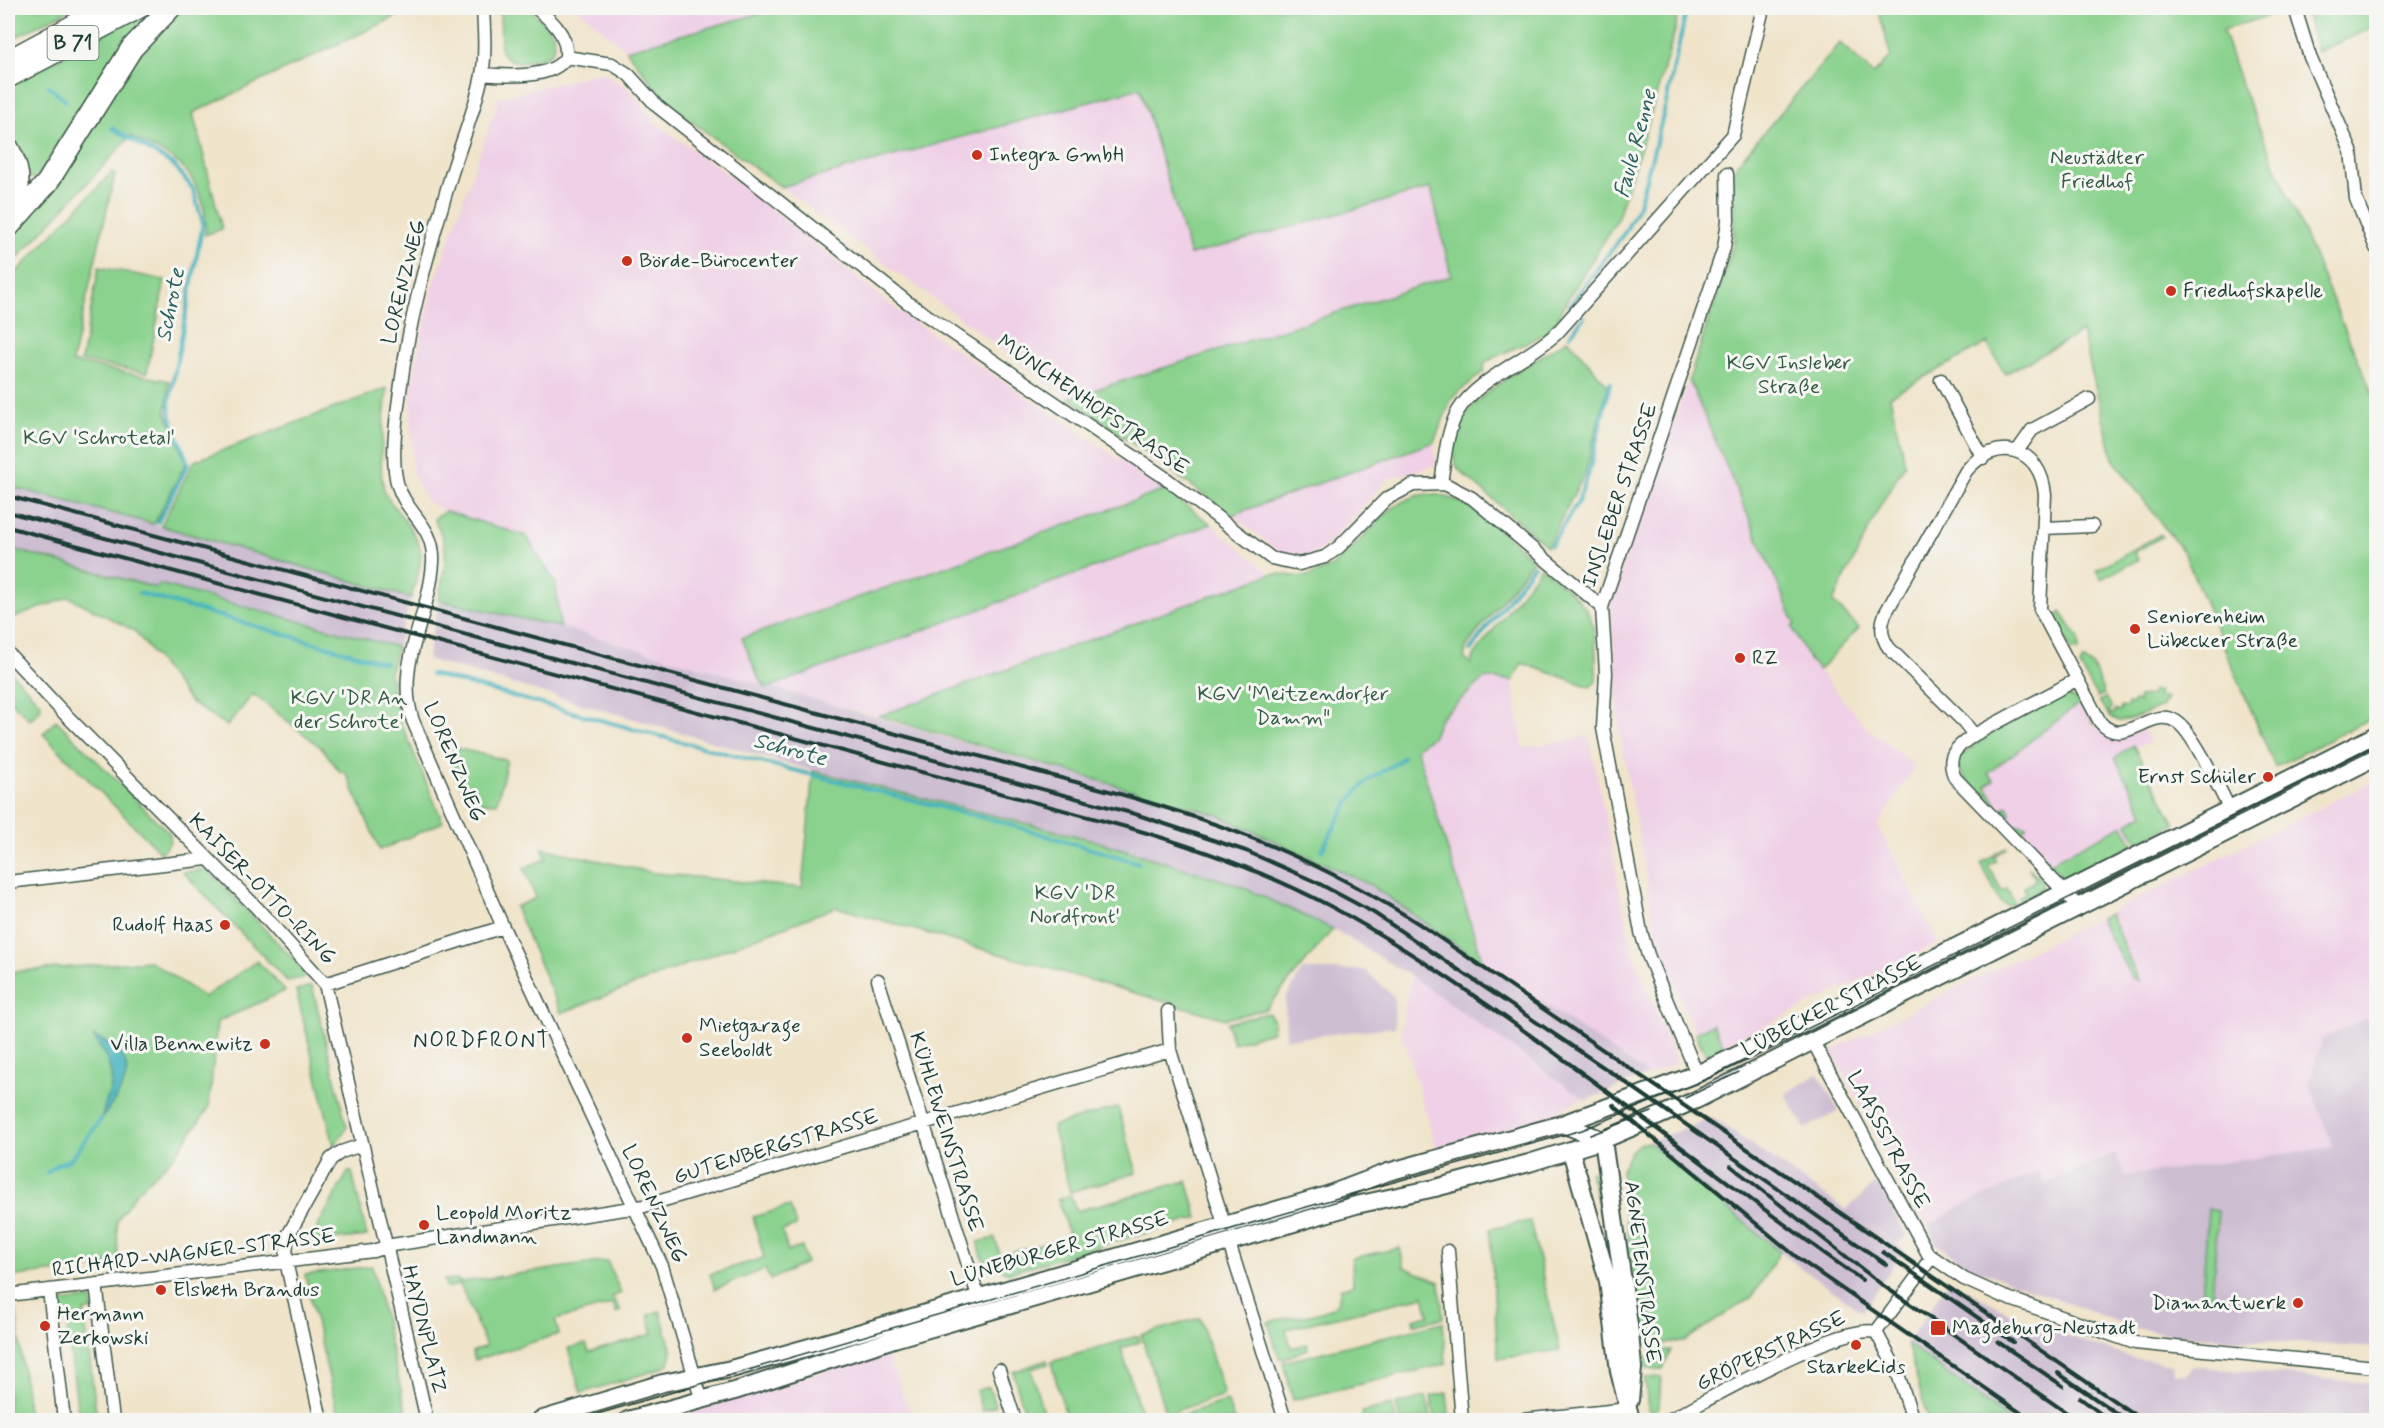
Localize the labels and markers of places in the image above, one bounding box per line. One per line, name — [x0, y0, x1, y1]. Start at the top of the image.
place label: Integra GmbH — [989, 141, 1124, 170]
marker: Integra GmbH — [970, 148, 984, 162]
place label: Börde-Bürocenter — [639, 247, 798, 275]
marker: Börde-Bürocenter — [620, 254, 634, 268]
place label: Friedhofskapelle — [2183, 277, 2323, 305]
marker: Friedhofskapelle — [2164, 284, 2178, 298]
place label: Seniorenheim Lübecker Straße — [2147, 603, 2298, 655]
marker: Seniorenheim Lübecker Straße — [2128, 622, 2142, 636]
place label: RZ — [1752, 644, 1777, 672]
marker: RZ — [1733, 651, 1747, 665]
place label: Ernst Schüler — [2138, 763, 2256, 791]
marker: Ernst Schüler — [2261, 770, 2275, 784]
place label: Rudolf Haas — [112, 911, 213, 939]
marker: Rudolf Haas — [218, 918, 232, 932]
place label: Mietgarage Seeboldt — [699, 1012, 801, 1064]
place label: Villa Bennewitz — [110, 1030, 253, 1058]
marker: Mietgarage Seeboldt — [680, 1031, 694, 1045]
marker: Villa Bennewitz — [258, 1037, 272, 1051]
place label: Leopold Moritz Landmann — [436, 1199, 572, 1251]
marker: Leopold Moritz Landmann — [417, 1218, 431, 1232]
place label: Elsbeth Brandus — [173, 1276, 319, 1304]
marker: Elsbeth Brandus — [154, 1283, 168, 1297]
place label: Diamantwerk — [2151, 1289, 2286, 1317]
marker: Diamantwerk — [2291, 1296, 2305, 1310]
place label: Hermann Zerkowski — [57, 1300, 149, 1352]
place label: Magdeburg-Neustadt — [1952, 1314, 2136, 1344]
marker: Hermann Zerkowski — [38, 1319, 52, 1333]
marker: Magdeburg-Neustadt — [1929, 1319, 1947, 1337]
marker: StarkeKids — [1849, 1338, 1863, 1352]
place label: StarkeKids — [1807, 1353, 1905, 1381]

